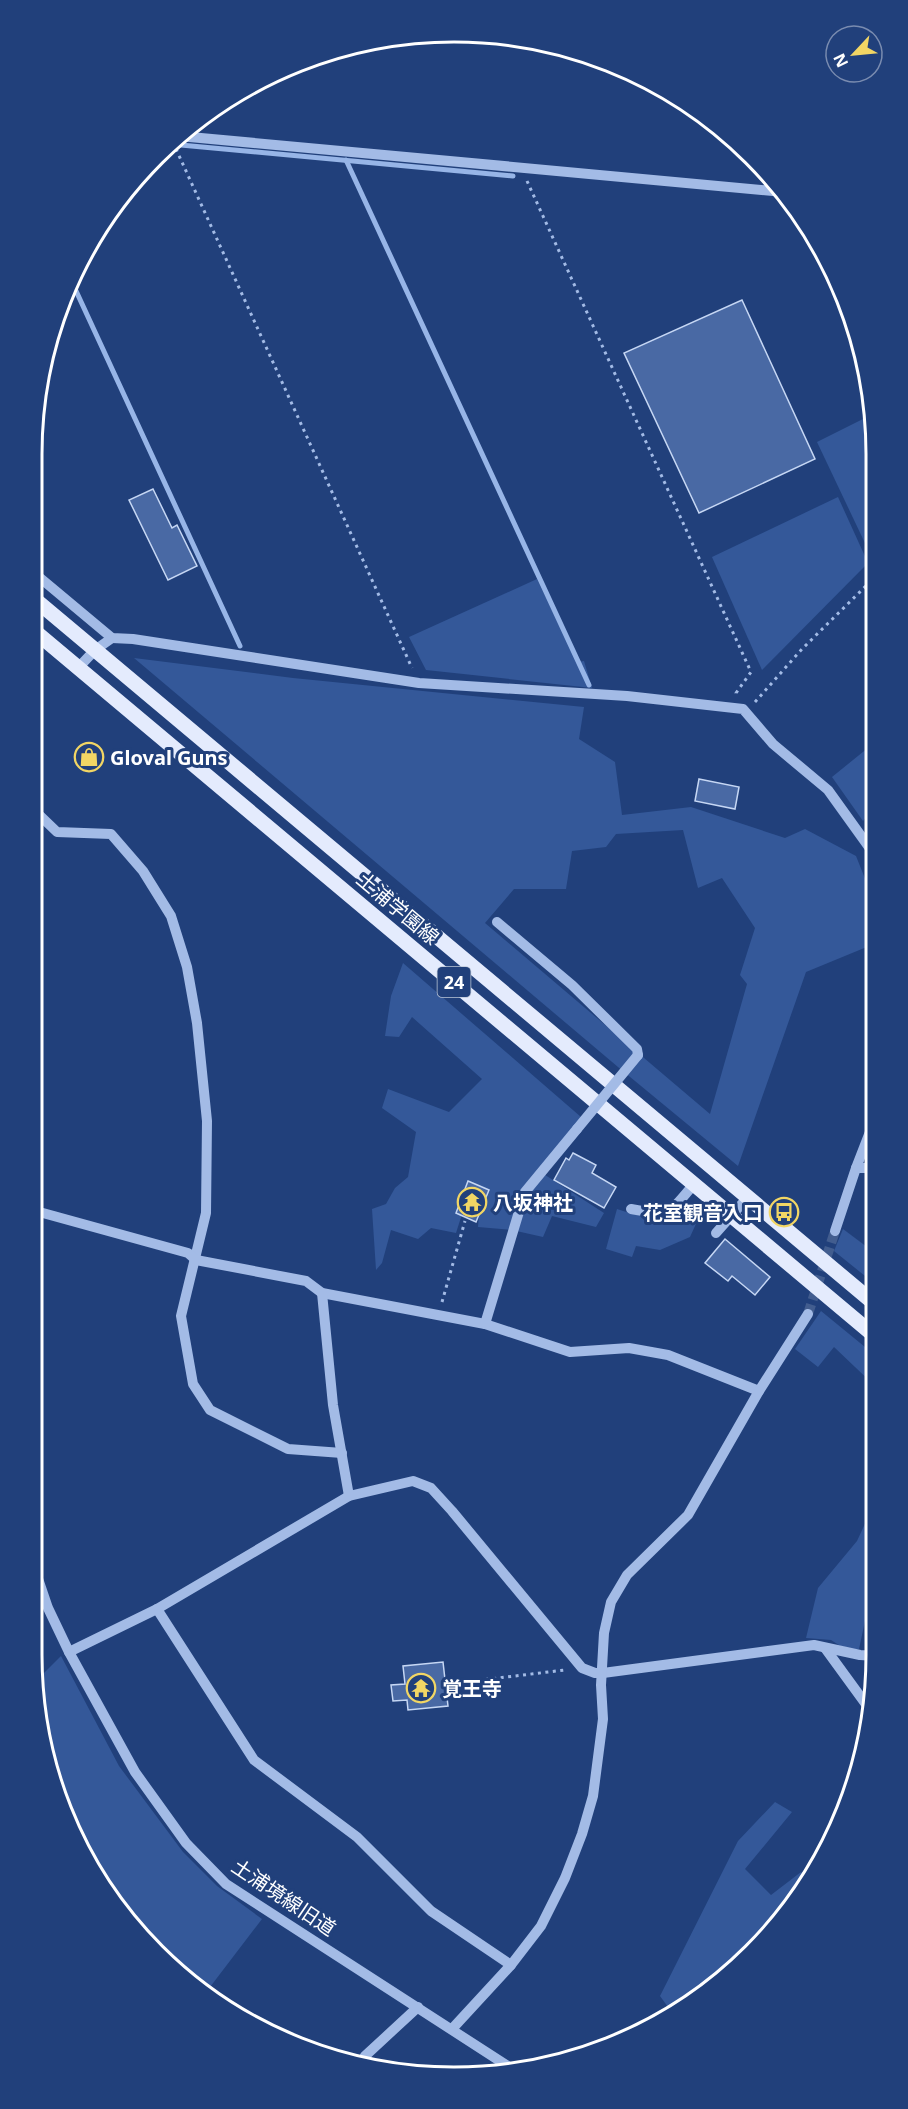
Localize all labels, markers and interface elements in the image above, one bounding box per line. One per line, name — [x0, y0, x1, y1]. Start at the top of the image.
north arrow — [824, 24, 884, 84]
text: N — [828, 50, 853, 71]
shop icon: Gloval Guns — [73, 741, 105, 773]
place label: Gloval Guns — [110, 744, 228, 771]
street label: 土浦学園線 — [351, 866, 445, 950]
road number: 24 — [438, 967, 470, 997]
temple icon: 八坂神社 — [456, 1186, 488, 1218]
place label: 八坂神社 — [493, 1189, 573, 1216]
bus stop icon: 花室観音入口 — [768, 1196, 800, 1228]
place label: 花室観音入口 — [643, 1199, 763, 1226]
temple icon: 覚王寺 — [405, 1672, 437, 1704]
place label: 覚王寺 — [442, 1675, 502, 1702]
street label: 土浦境線旧道 — [227, 1852, 341, 1942]

